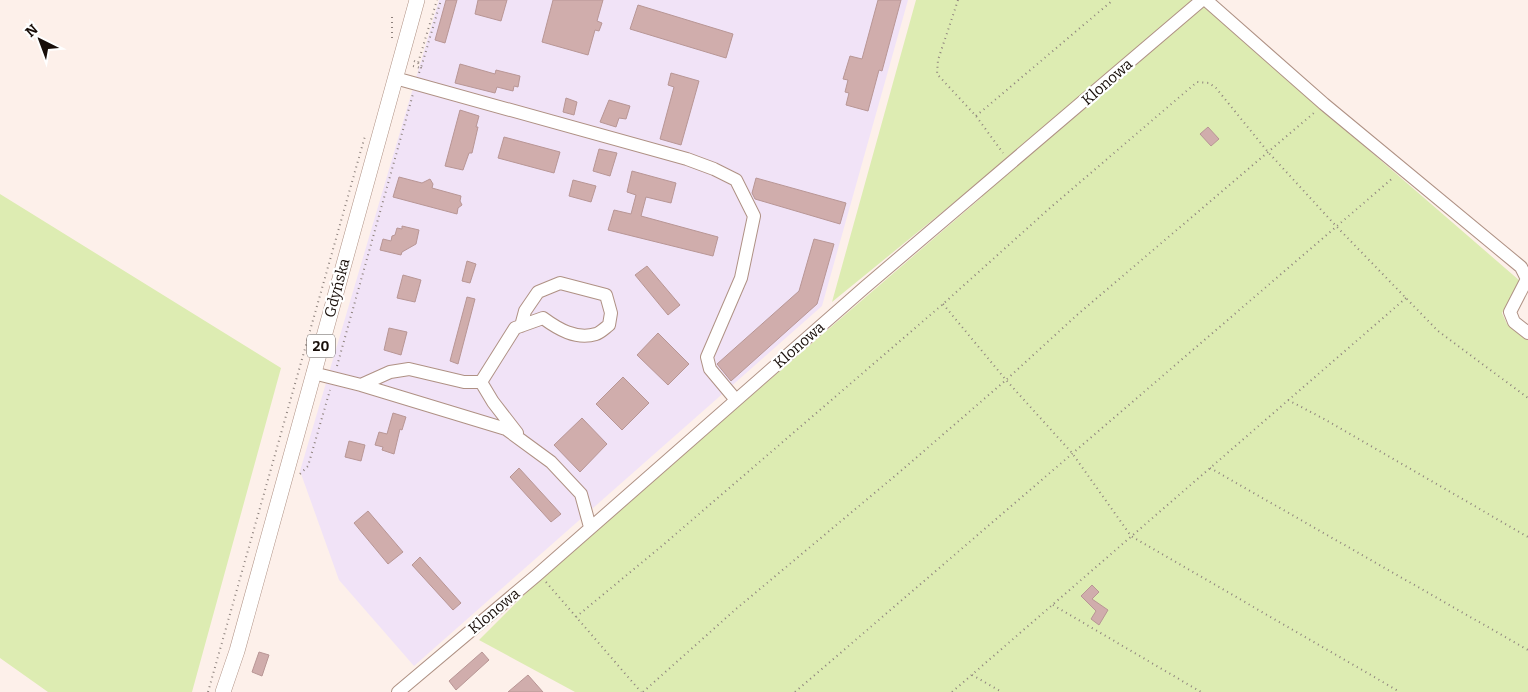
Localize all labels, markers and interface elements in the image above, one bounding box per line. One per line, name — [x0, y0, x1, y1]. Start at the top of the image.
north arrow — [15, 15, 65, 65]
text: N — [22, 21, 41, 41]
street label: Klonowa — [1078, 55, 1136, 109]
street label: Gdyńska — [320, 256, 354, 320]
street label: Klonowa — [770, 318, 828, 372]
road number: 20 — [307, 334, 335, 358]
street label: Klonowa — [465, 584, 523, 638]

